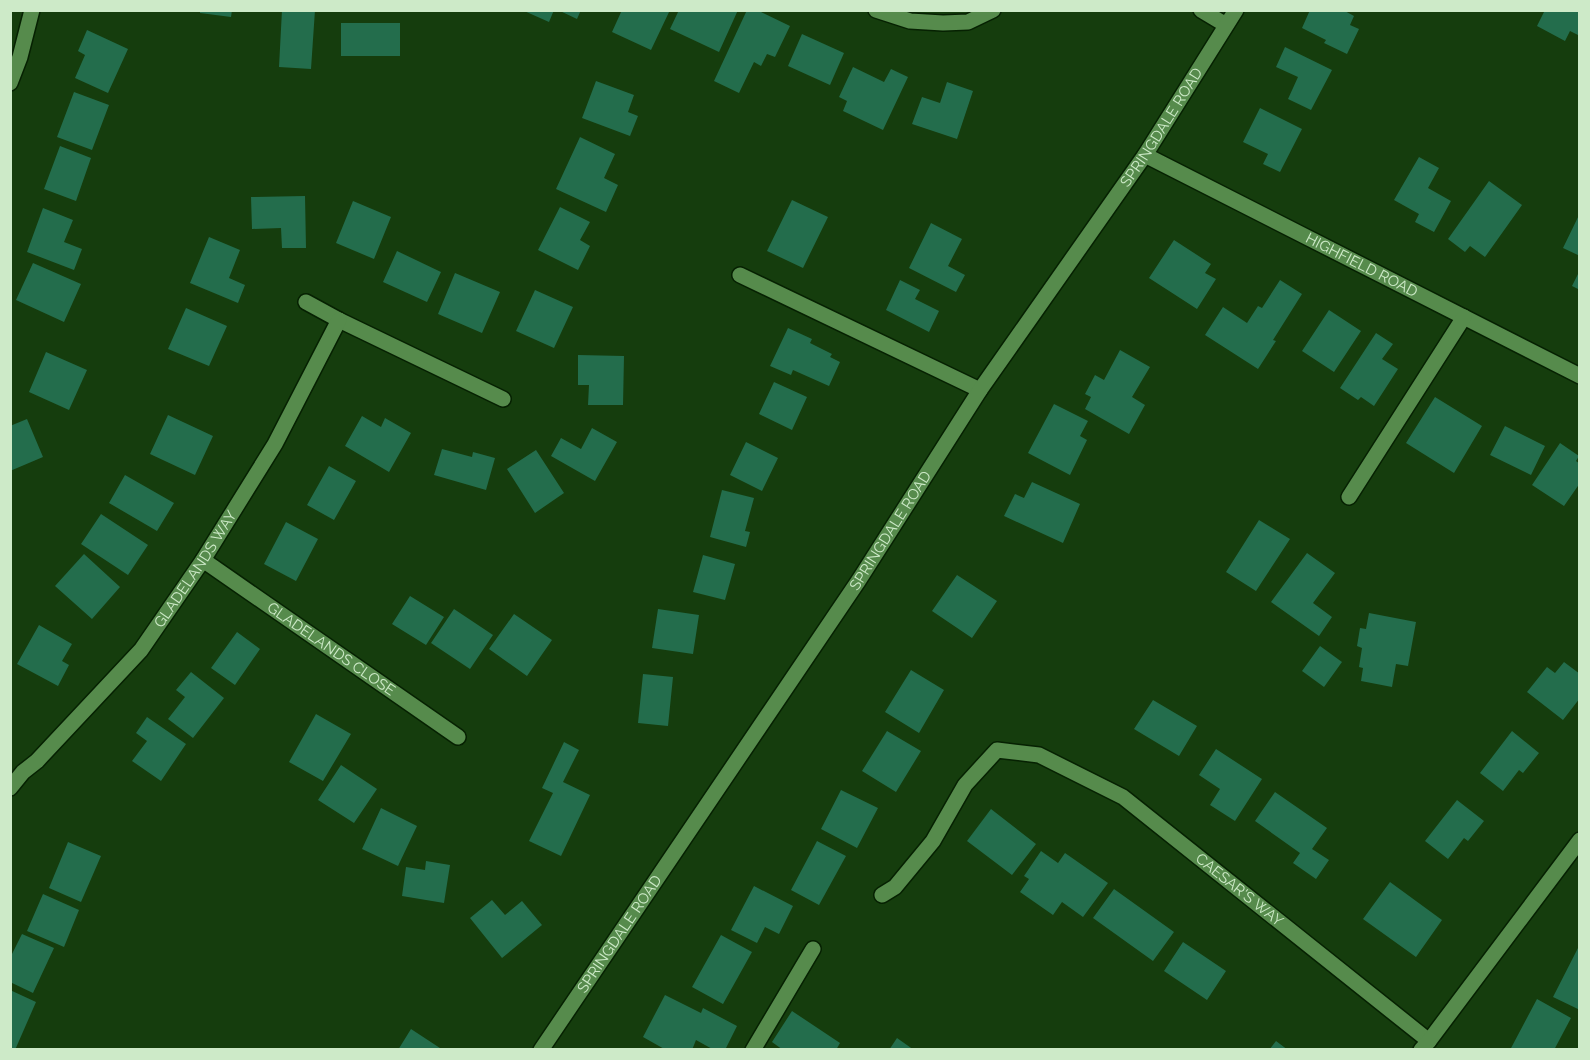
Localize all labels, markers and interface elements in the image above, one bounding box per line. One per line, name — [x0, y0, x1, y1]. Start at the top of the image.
street label: SPRINGDALE ROAD — [1116, 64, 1207, 190]
street label: HIGHFIELD ROAD — [1303, 229, 1421, 301]
street label: SPRINGDALE ROAD — [846, 467, 935, 594]
street label: GLADELANDS WAY — [150, 507, 241, 631]
street label: GLADELANDS CLOSE — [264, 598, 399, 700]
street label: CAESAR'S WAY — [1192, 849, 1287, 930]
street label: SPRINGDALE ROAD — [573, 872, 666, 996]

